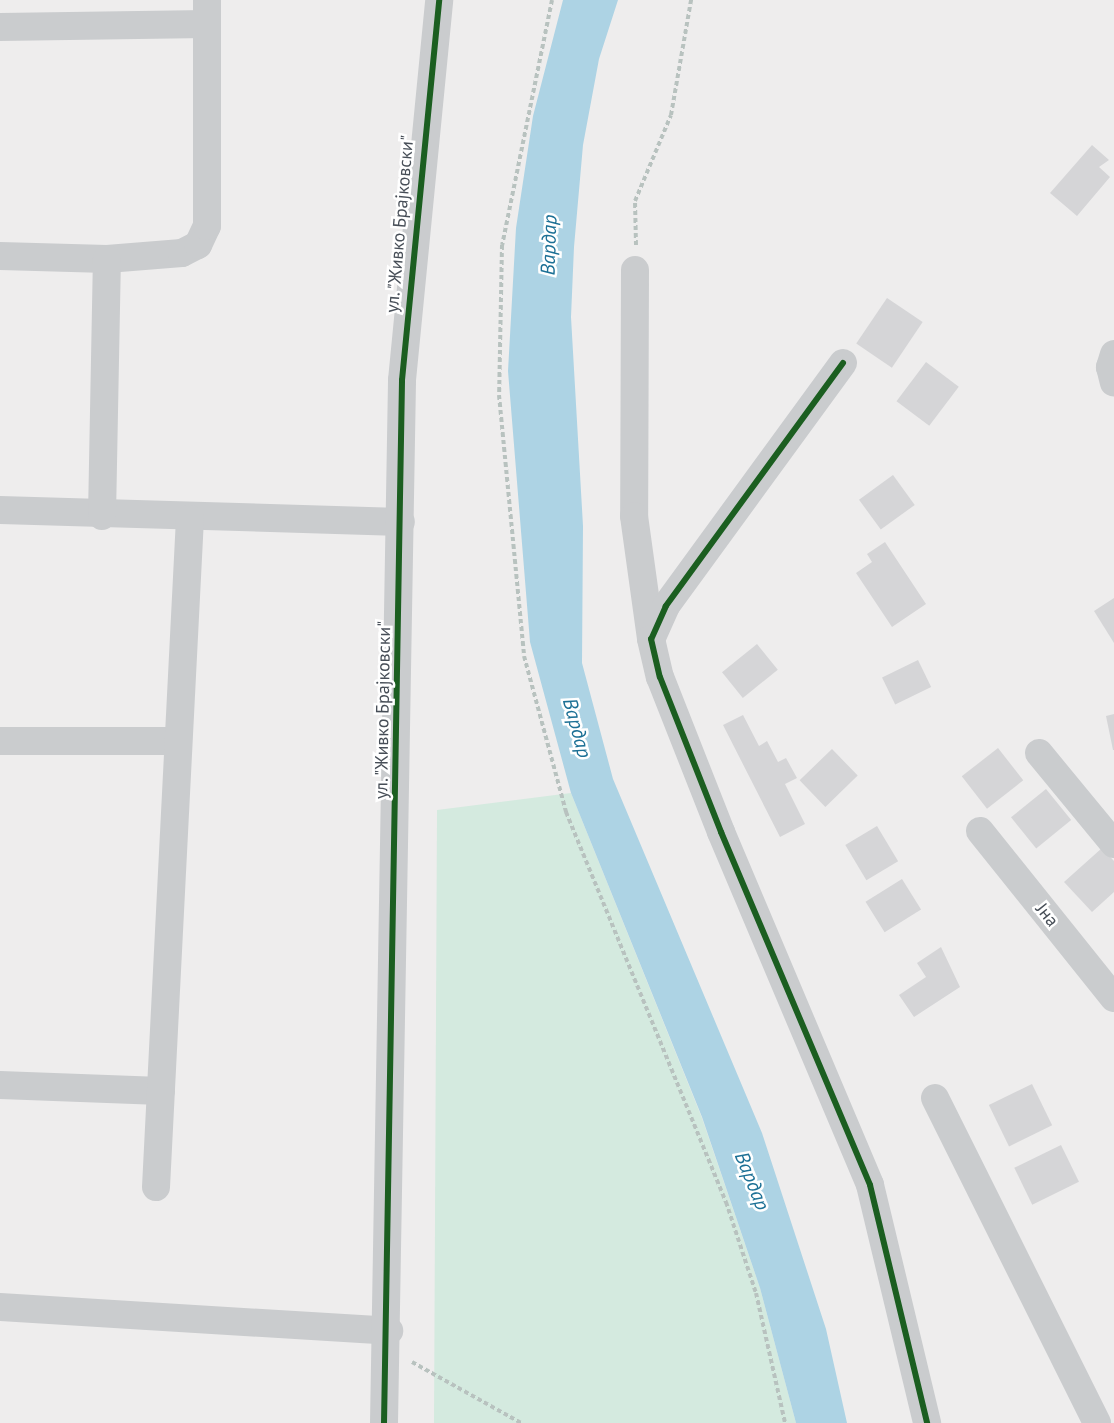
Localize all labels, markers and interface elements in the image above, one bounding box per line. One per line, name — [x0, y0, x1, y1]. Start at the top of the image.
street label: ул. "Живко Брајковски" — [381, 133, 419, 315]
water label: Вардар — [536, 214, 562, 276]
street label: ул. "Живко Брајковски" — [371, 619, 395, 801]
water label: Вардар — [558, 696, 596, 760]
street label: Јна — [1031, 899, 1063, 931]
water label: Вардар — [729, 1148, 775, 1214]

